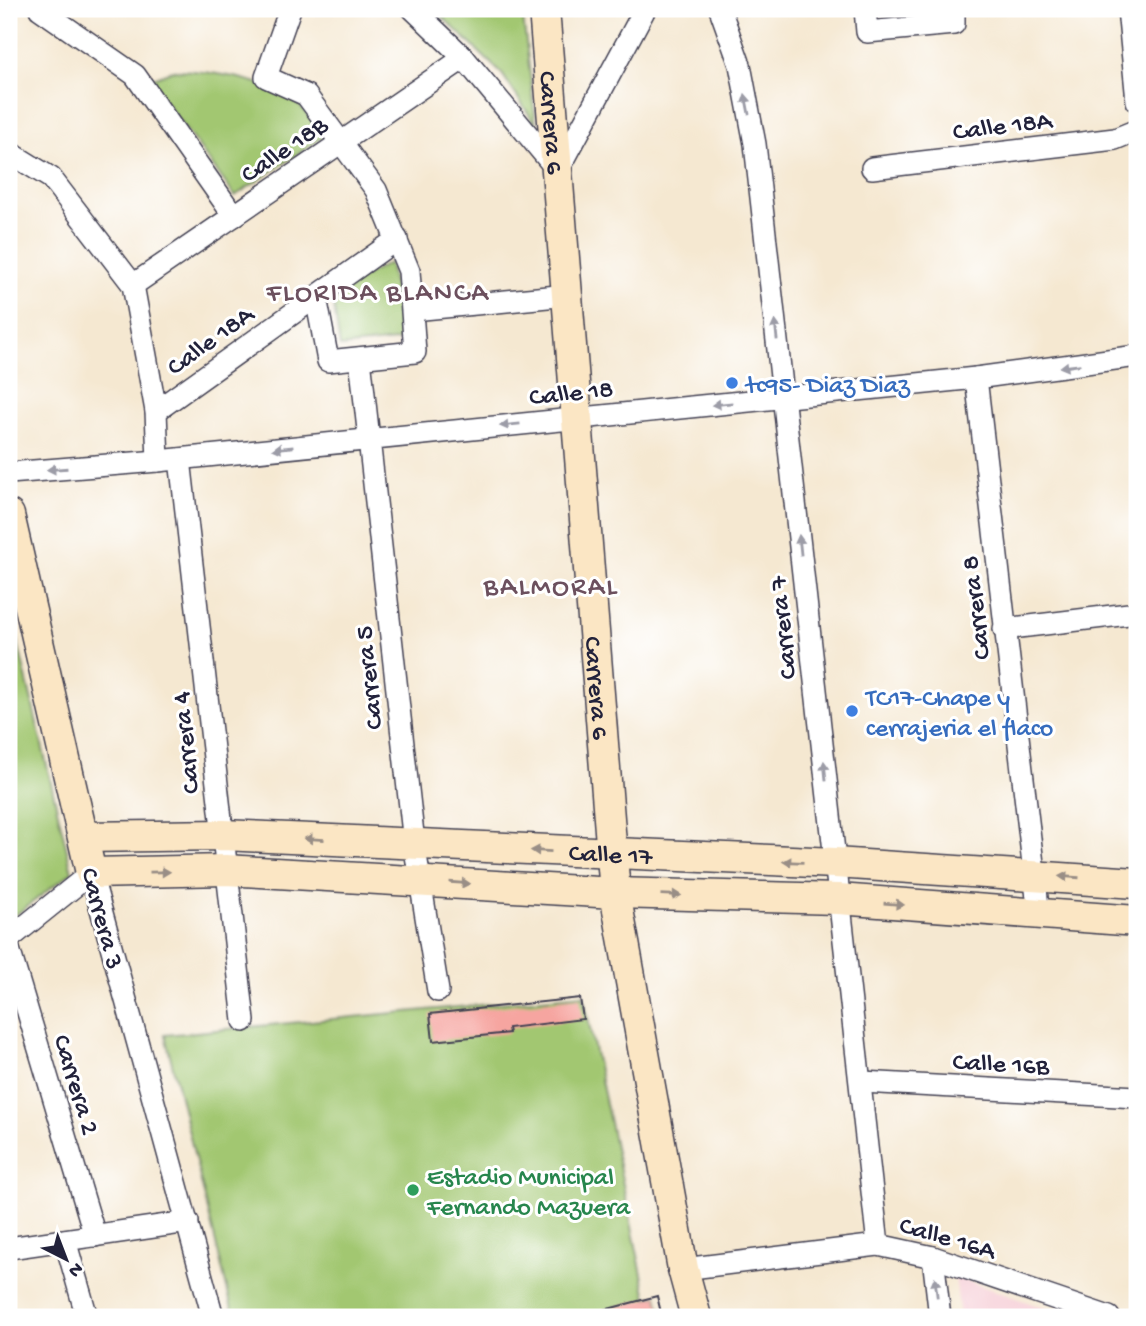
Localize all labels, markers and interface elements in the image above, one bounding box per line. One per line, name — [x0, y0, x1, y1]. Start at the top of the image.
street label: Carrera 6 — [529, 70, 568, 177]
one-way arrow — [742, 93, 753, 115]
street label: Calle 18A — [951, 107, 1056, 150]
street label: Calle 18B — [236, 111, 335, 192]
district label: FLORIDA BLANCA — [265, 278, 490, 311]
street label: Calle 18A — [162, 300, 262, 384]
one-way arrow — [770, 319, 781, 341]
one-way arrow — [1058, 360, 1080, 371]
place label: tc95- Diaz Diaz — [744, 372, 911, 403]
marker: tc95- Diaz Diaz — [724, 375, 740, 391]
street label: Calle 18 — [528, 376, 615, 415]
one-way arrow — [711, 399, 733, 410]
one-way arrow — [498, 420, 520, 431]
one-way arrow — [272, 443, 294, 454]
one-way arrow — [45, 464, 67, 475]
one-way arrow — [794, 534, 805, 556]
street label: Carrera 8 — [957, 554, 1000, 661]
district label: BALMORAL — [483, 572, 618, 605]
street label: Carrera 7 — [764, 573, 806, 681]
street label: Carrera 5 — [351, 624, 392, 731]
street label: Carrera 6 — [574, 635, 614, 742]
place label: TC17-Chape y cerrajeria el flaco — [864, 685, 1053, 746]
street label: Carrera 4 — [168, 690, 209, 795]
marker: TC17-Chape y cerrajeria el flaco — [844, 703, 860, 719]
one-way arrow — [819, 760, 830, 782]
one-way arrow — [303, 833, 325, 844]
street label: Calle 17 — [568, 840, 654, 875]
one-way arrow — [530, 845, 552, 856]
one-way arrow — [782, 856, 804, 867]
street label: Carrera 3 — [71, 865, 128, 973]
one-way arrow — [149, 866, 171, 877]
one-way arrow — [1058, 871, 1080, 882]
one-way arrow — [449, 878, 471, 889]
one-way arrow — [661, 889, 683, 900]
one-way arrow — [883, 899, 905, 910]
street label: Carrera 2 — [44, 1032, 104, 1139]
street label: Calle 16B — [952, 1048, 1050, 1085]
place label: Estadio Municipal Fernando Mazuera — [426, 1164, 632, 1225]
marker: Estadio Municipal Fernando Mazuera — [405, 1182, 421, 1198]
street label: Calle 16A — [895, 1212, 1000, 1269]
north arrow — [32, 1224, 102, 1294]
text: N — [63, 1256, 87, 1282]
one-way arrow — [931, 1276, 942, 1298]

